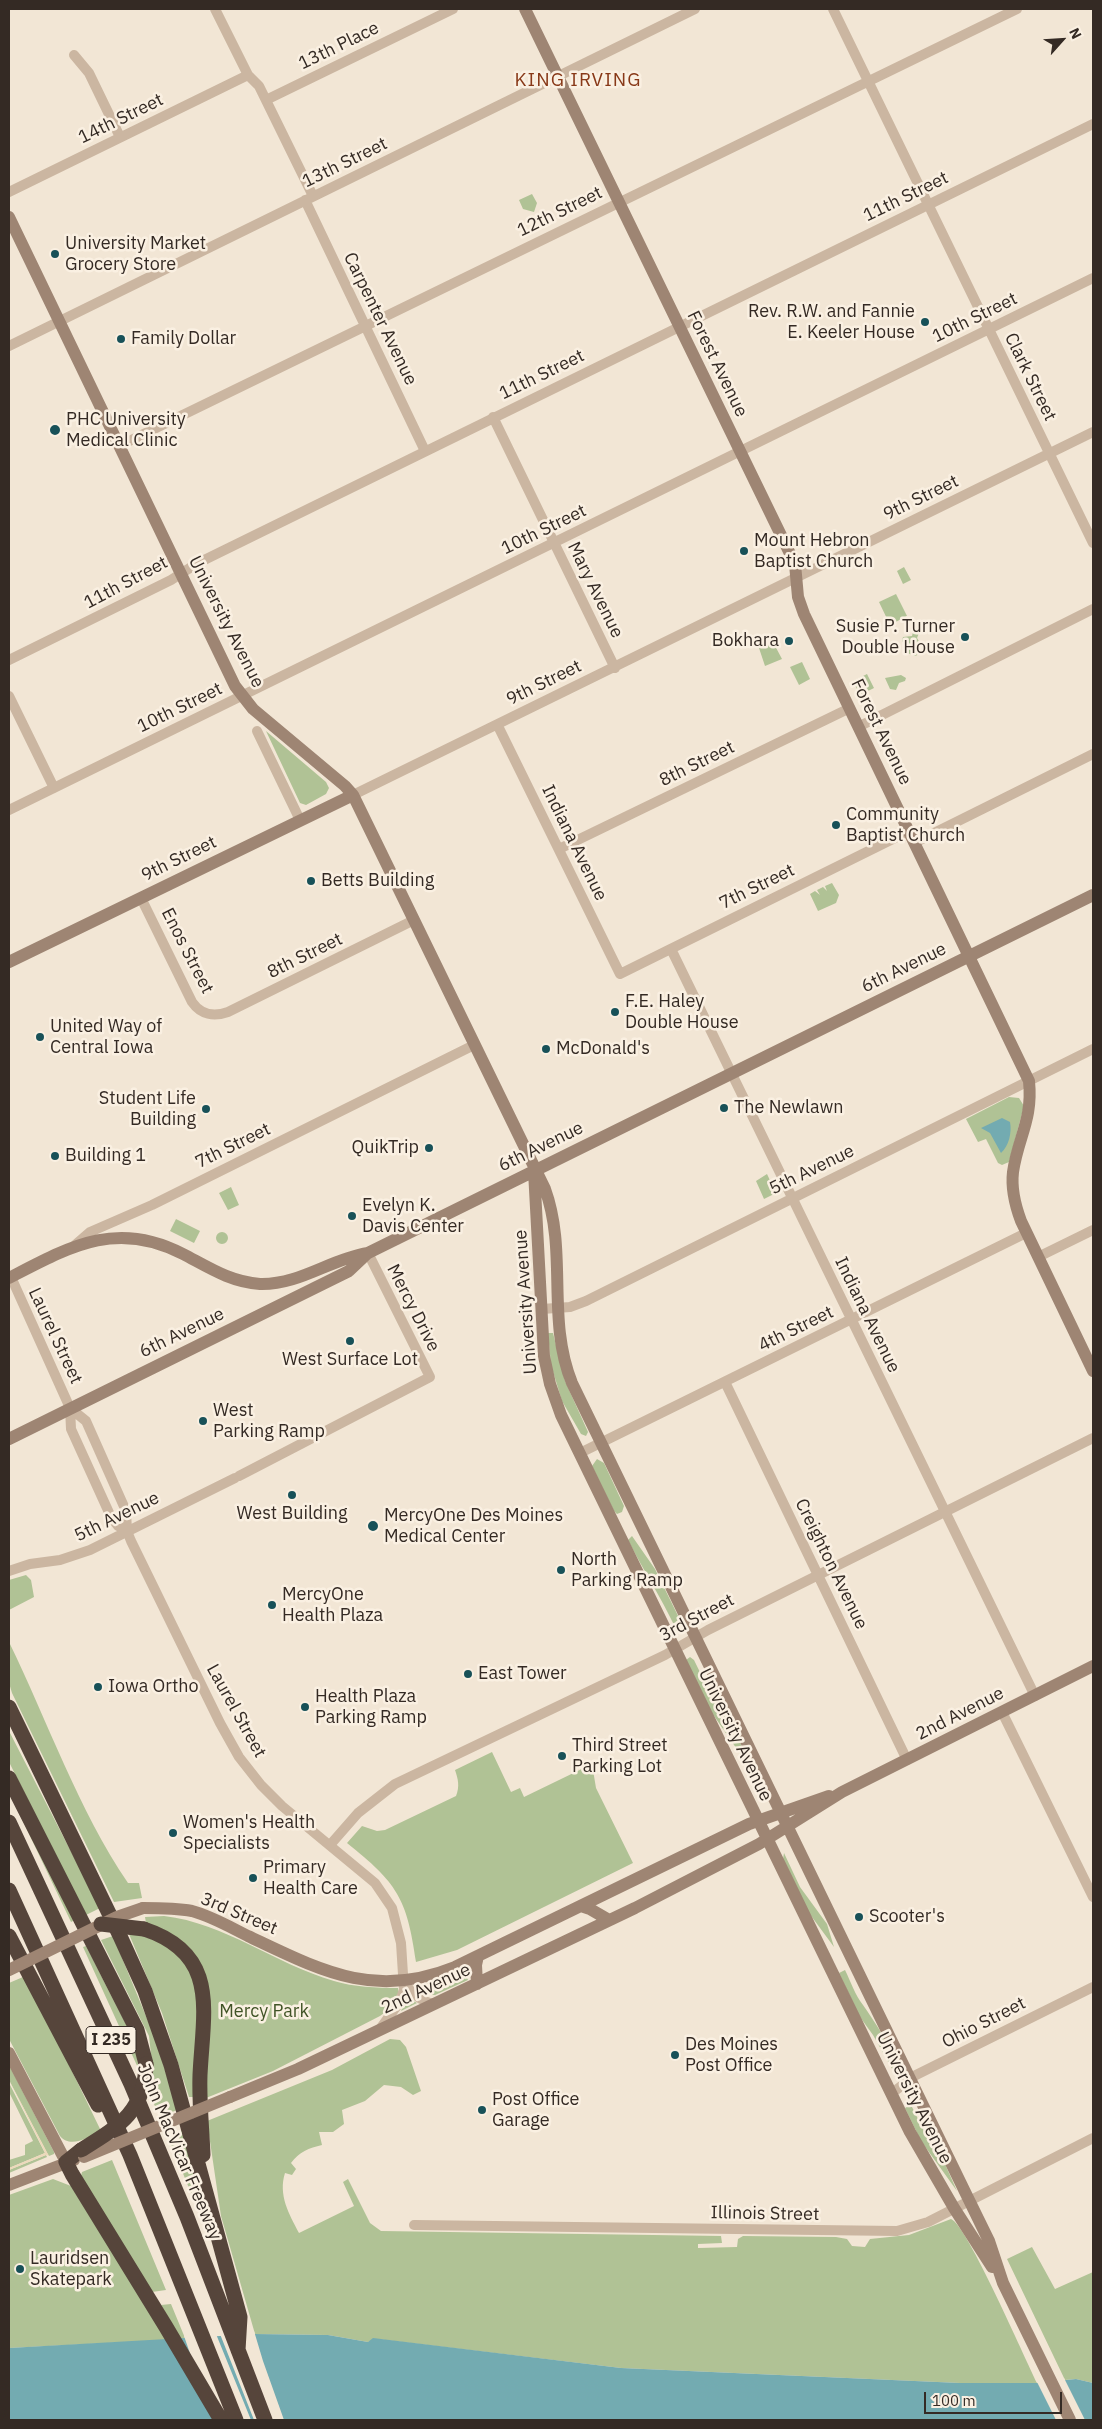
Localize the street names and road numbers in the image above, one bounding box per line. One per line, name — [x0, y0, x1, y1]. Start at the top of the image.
street label: 13th Place — [295, 17, 383, 75]
street label: 14th Street — [75, 89, 167, 149]
street label: 13th Street — [299, 133, 391, 193]
street label: 11th Street — [860, 167, 952, 227]
street label: 12th Street — [514, 182, 606, 242]
street label: Carpenter Avenue — [339, 249, 421, 389]
street label: 10th Street — [929, 288, 1021, 348]
street label: Forest Avenue — [682, 307, 752, 421]
street label: Clark Street — [999, 329, 1061, 425]
street label: 11th Street — [496, 345, 588, 405]
street label: 9th Street — [880, 471, 962, 525]
street label: 10th Street — [498, 500, 590, 560]
street label: Mary Avenue — [562, 538, 628, 642]
street label: 11th Street — [80, 552, 172, 614]
street label: University Avenue — [183, 552, 269, 692]
street label: 9th Street — [503, 656, 585, 710]
street label: Forest Avenue — [846, 675, 916, 789]
street label: 10th Street — [134, 678, 226, 738]
street label: 8th Street — [656, 737, 738, 791]
street label: Indiana Avenue — [537, 782, 611, 904]
street label: 9th Street — [138, 832, 220, 886]
street label: 7th Street — [716, 860, 798, 914]
street label: Enos Street — [156, 905, 218, 997]
street label: 8th Street — [264, 929, 346, 983]
street label: 6th Avenue — [858, 938, 950, 998]
street label: 6th Avenue — [495, 1117, 587, 1177]
street label: 7th Street — [192, 1119, 274, 1173]
street label: 5th Avenue — [766, 1140, 858, 1200]
street label: University Avenue — [510, 1229, 542, 1375]
street label: Indiana Avenue — [830, 1254, 904, 1376]
street label: Mercy Drive — [382, 1261, 444, 1355]
street label: Laurel Street — [23, 1284, 87, 1388]
street label: 4th Street — [755, 1302, 837, 1356]
street label: 6th Avenue — [136, 1303, 228, 1363]
street label: 5th Avenue — [71, 1487, 163, 1547]
street label: Creighton Avenue — [790, 1495, 872, 1633]
street label: 3rd Street — [656, 1589, 738, 1647]
street label: Laurel Street — [201, 1660, 271, 1762]
street label: University Avenue — [694, 1665, 776, 1805]
street label: 2nd Avenue — [912, 1683, 1008, 1745]
street label: 3rd Street — [197, 1888, 281, 1940]
street label: 2nd Avenue — [378, 1959, 474, 2019]
street label: Ohio Street — [938, 1993, 1030, 2053]
road number: I 235 — [86, 2026, 136, 2054]
street label: University Avenue — [871, 2028, 957, 2168]
street label: John MacVicar Freeway — [132, 2060, 226, 2244]
street label: Illinois Street — [711, 2202, 819, 2226]

